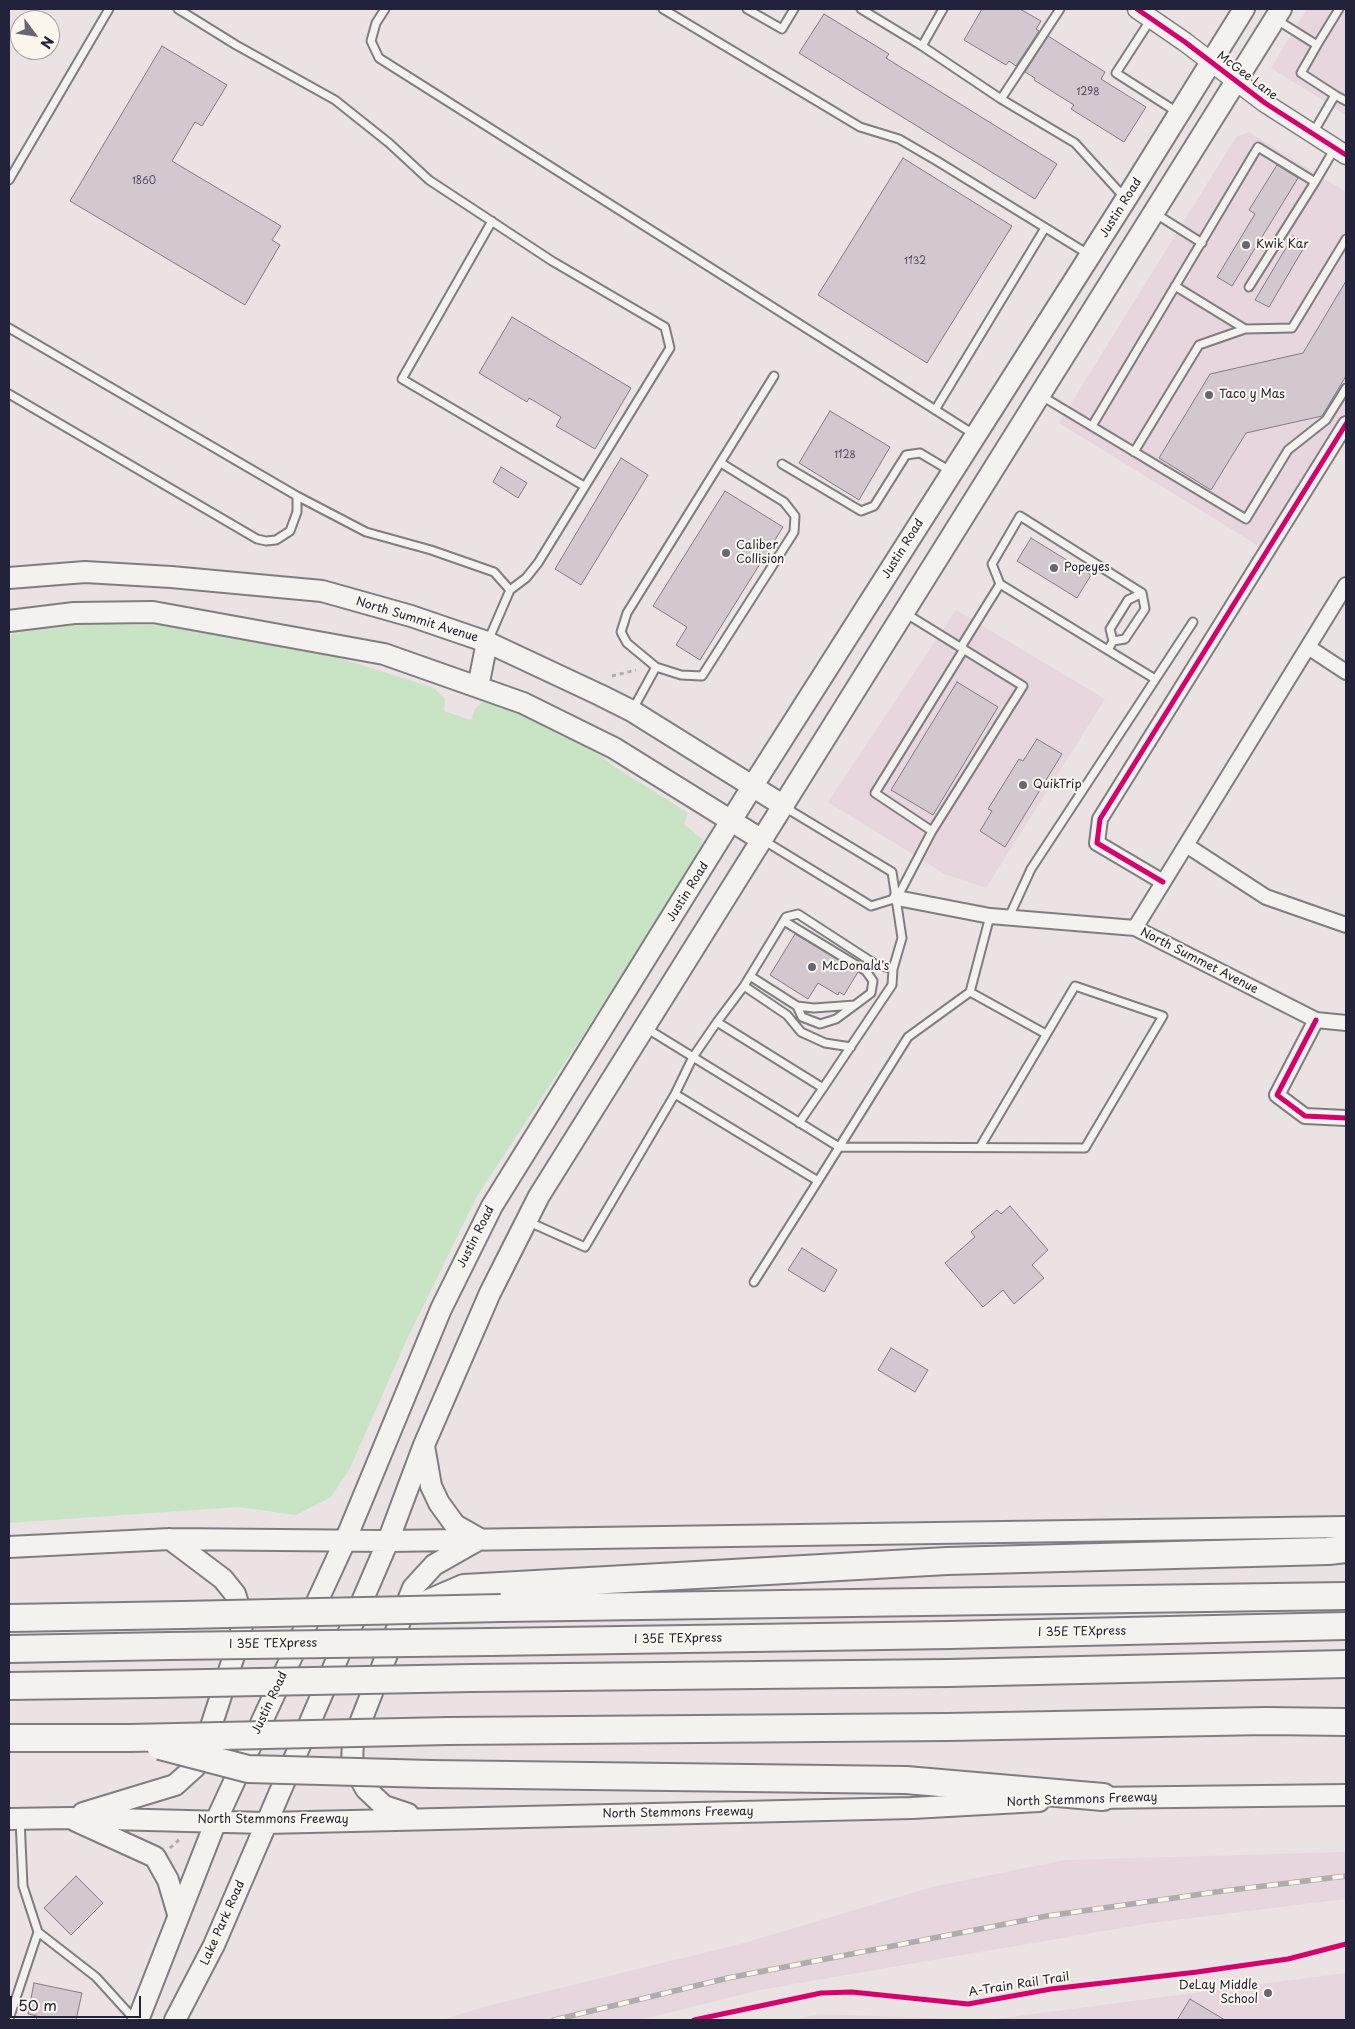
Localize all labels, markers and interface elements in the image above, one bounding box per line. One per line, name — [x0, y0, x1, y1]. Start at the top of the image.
north arrow — [10, 10, 60, 60]
text: N — [36, 32, 59, 53]
street label: McGee Lane — [1214, 49, 1280, 103]
house number: 1298 — [1076, 86, 1100, 98]
house number: 1860 — [132, 175, 156, 187]
street label: Justin Road — [1097, 176, 1145, 240]
place label: Kwik Kar — [1256, 238, 1309, 252]
marker: Kwik Kar — [1240, 239, 1252, 251]
house number: 1132 — [904, 255, 926, 267]
place label: Taco y Mas — [1219, 388, 1285, 402]
marker: Taco y Mas — [1203, 389, 1215, 401]
house number: 1128 — [834, 449, 856, 461]
street label: Justin Road — [879, 517, 927, 581]
place label: Caliber Collision — [736, 539, 784, 567]
marker: Caliber Collision — [720, 547, 732, 559]
place label: Popeyes — [1064, 561, 1110, 575]
marker: Popeyes — [1048, 562, 1060, 574]
street label: North Summit Avenue — [354, 595, 480, 645]
place label: QuikTrip — [1033, 778, 1082, 792]
marker: QuikTrip — [1017, 779, 1029, 791]
street label: Justin Road — [664, 860, 712, 924]
street label: North Summet Avenue — [1138, 925, 1260, 997]
place label: McDonald's — [822, 960, 889, 974]
marker: McDonald's — [806, 961, 818, 973]
street label: Justin Road — [454, 1204, 498, 1270]
street label: I 35E TEXpress — [1038, 1624, 1126, 1640]
street label: I 35E TEXpress — [634, 1631, 722, 1647]
street label: I 35E TEXpress — [229, 1636, 317, 1652]
street label: Justin Road — [249, 1669, 291, 1737]
street label: North Stemmons Freeway — [1006, 1790, 1158, 1810]
street label: North Stemmons Freeway — [602, 1804, 754, 1822]
street label: North Stemmons Freeway — [198, 1813, 348, 1827]
street label: Lake Park Road — [198, 1878, 248, 1968]
street label: A-Train Rail Trail — [968, 1970, 1070, 2000]
place label: DeLay Middle School — [1178, 1979, 1258, 2007]
scale bar — [12, 1986, 144, 2018]
marker: DeLay Middle School — [1262, 1987, 1274, 1999]
text: 50 m — [18, 1993, 57, 2016]

